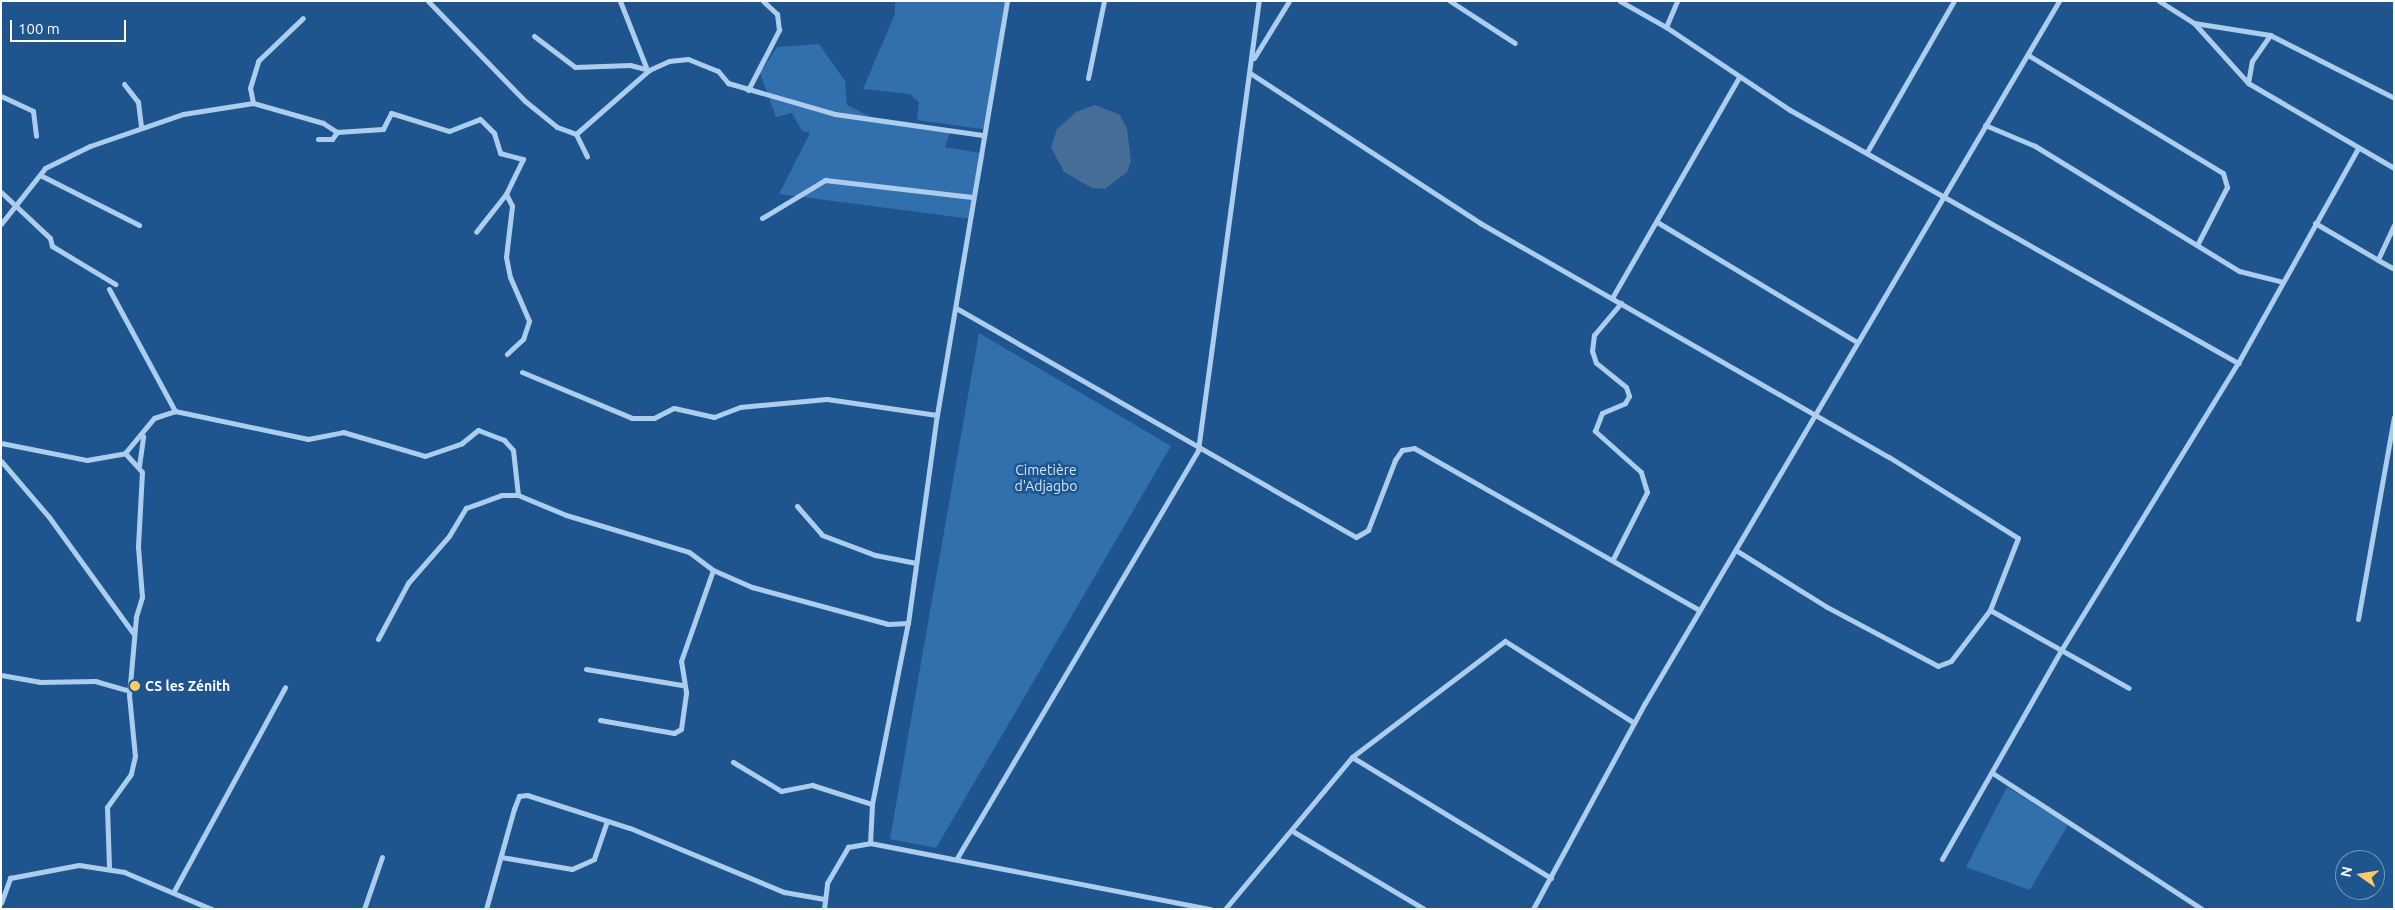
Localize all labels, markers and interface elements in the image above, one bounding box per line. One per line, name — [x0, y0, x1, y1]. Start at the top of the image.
scale bar — [12, 10, 129, 42]
text: 100 m — [18, 20, 60, 37]
park label: Cimetière d'Adjagbo — [1015, 462, 1077, 494]
place label: CS les Zénith — [145, 678, 230, 694]
marker: CS les Zénith — [129, 680, 141, 692]
north arrow — [2335, 850, 2385, 900]
text: N — [2337, 865, 2355, 879]

